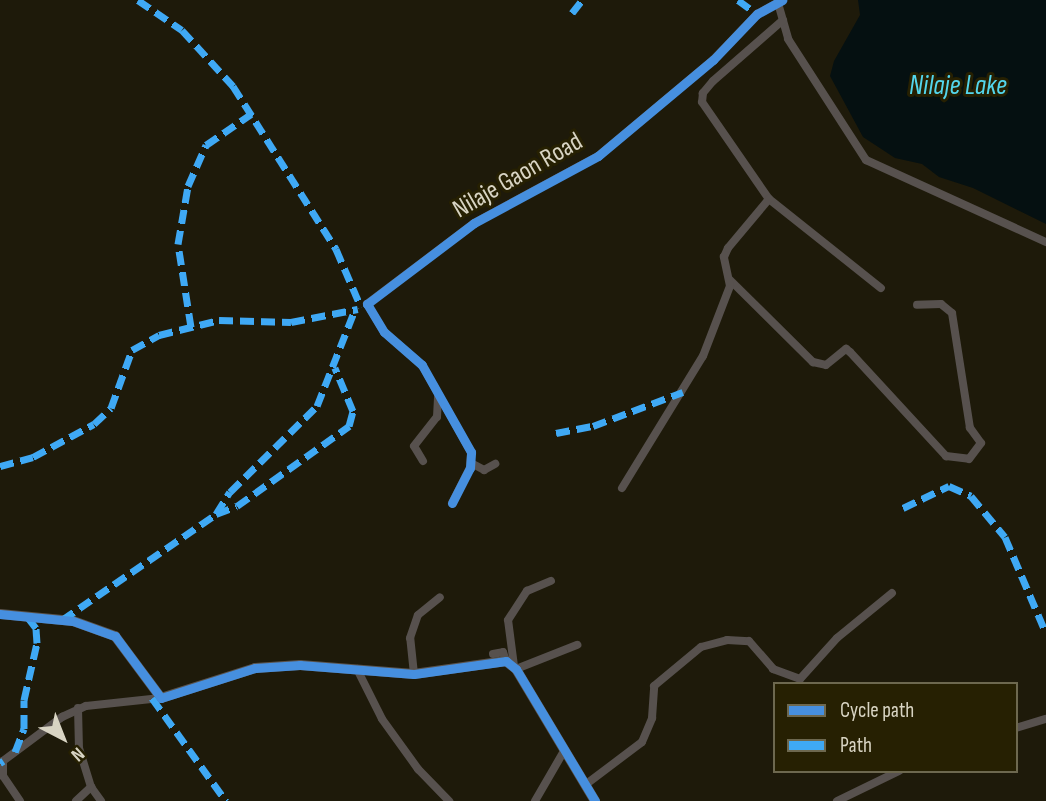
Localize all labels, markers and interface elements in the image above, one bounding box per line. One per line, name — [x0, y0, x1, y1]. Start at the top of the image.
water label: Nilaje Lake — [909, 69, 1007, 103]
street label: Nilaje Gaon Road — [448, 126, 588, 226]
legend — [773, 682, 1018, 773]
text: Cycle path — [840, 698, 914, 723]
north arrow — [28, 703, 98, 773]
text: Path — [840, 733, 872, 758]
text: N — [66, 742, 89, 766]

